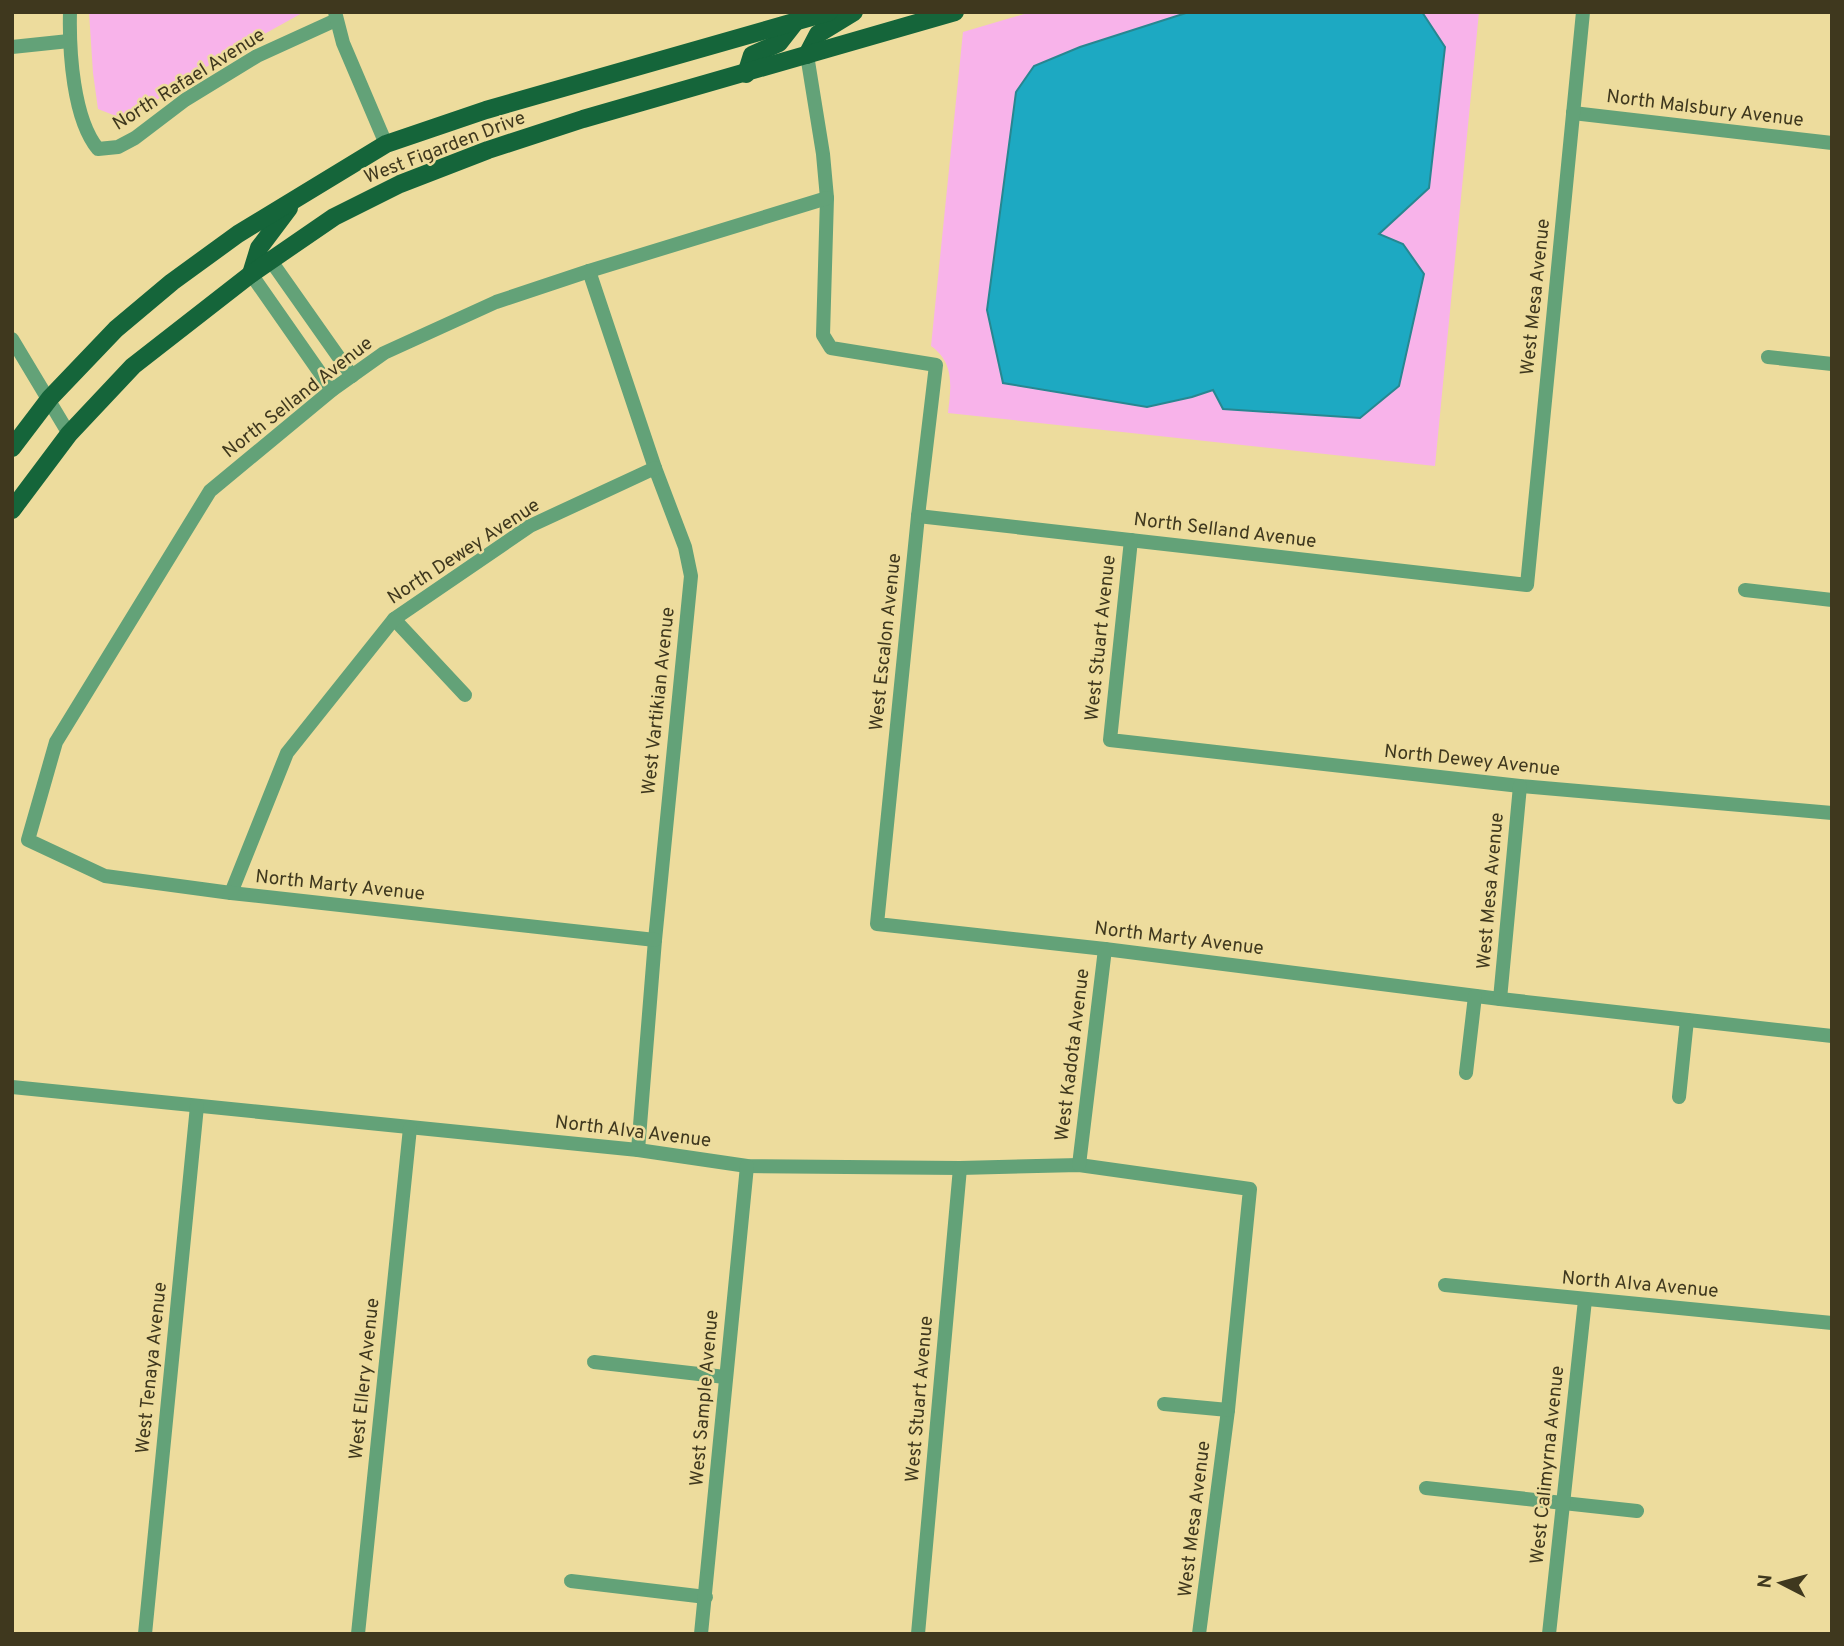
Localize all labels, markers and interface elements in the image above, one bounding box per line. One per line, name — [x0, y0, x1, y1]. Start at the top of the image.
street label: North Rafael Avenue — [108, 23, 270, 137]
street label: North Malsbury Avenue — [1605, 85, 1805, 133]
street label: West Figarden Drive — [361, 106, 529, 190]
street label: West Mesa Avenue — [1516, 218, 1556, 376]
street label: North Selland Avenue — [218, 332, 378, 464]
street label: North Dewey Avenue — [383, 494, 545, 610]
street label: North Selland Avenue — [1132, 508, 1318, 554]
street label: West Escalon Avenue — [865, 552, 907, 732]
street label: West Stuart Avenue — [1080, 554, 1122, 722]
street label: West Vartikian Avenue — [637, 606, 681, 796]
street label: North Dewey Avenue — [1383, 740, 1561, 782]
street label: West Mesa Avenue — [1472, 812, 1510, 970]
street label: North Marty Avenue — [254, 865, 426, 907]
street label: North Marty Avenue — [1093, 917, 1265, 961]
street label: West Kadota Avenue — [1050, 967, 1096, 1143]
street label: North Alva Avenue — [553, 1111, 713, 1153]
street label: North Alva Avenue — [1561, 1266, 1719, 1304]
street label: West Tenaya Avenue — [131, 1281, 173, 1455]
street label: West Ellery Avenue — [345, 1297, 385, 1461]
street label: West Sample Avenue — [685, 1309, 725, 1487]
street label: West Stuart Avenue — [901, 1315, 939, 1483]
street label: West Calimyrna Avenue — [1526, 1364, 1570, 1566]
street label: West Mesa Avenue — [1174, 1439, 1216, 1599]
north arrow — [1746, 1548, 1816, 1618]
text: N — [1753, 1573, 1779, 1589]

